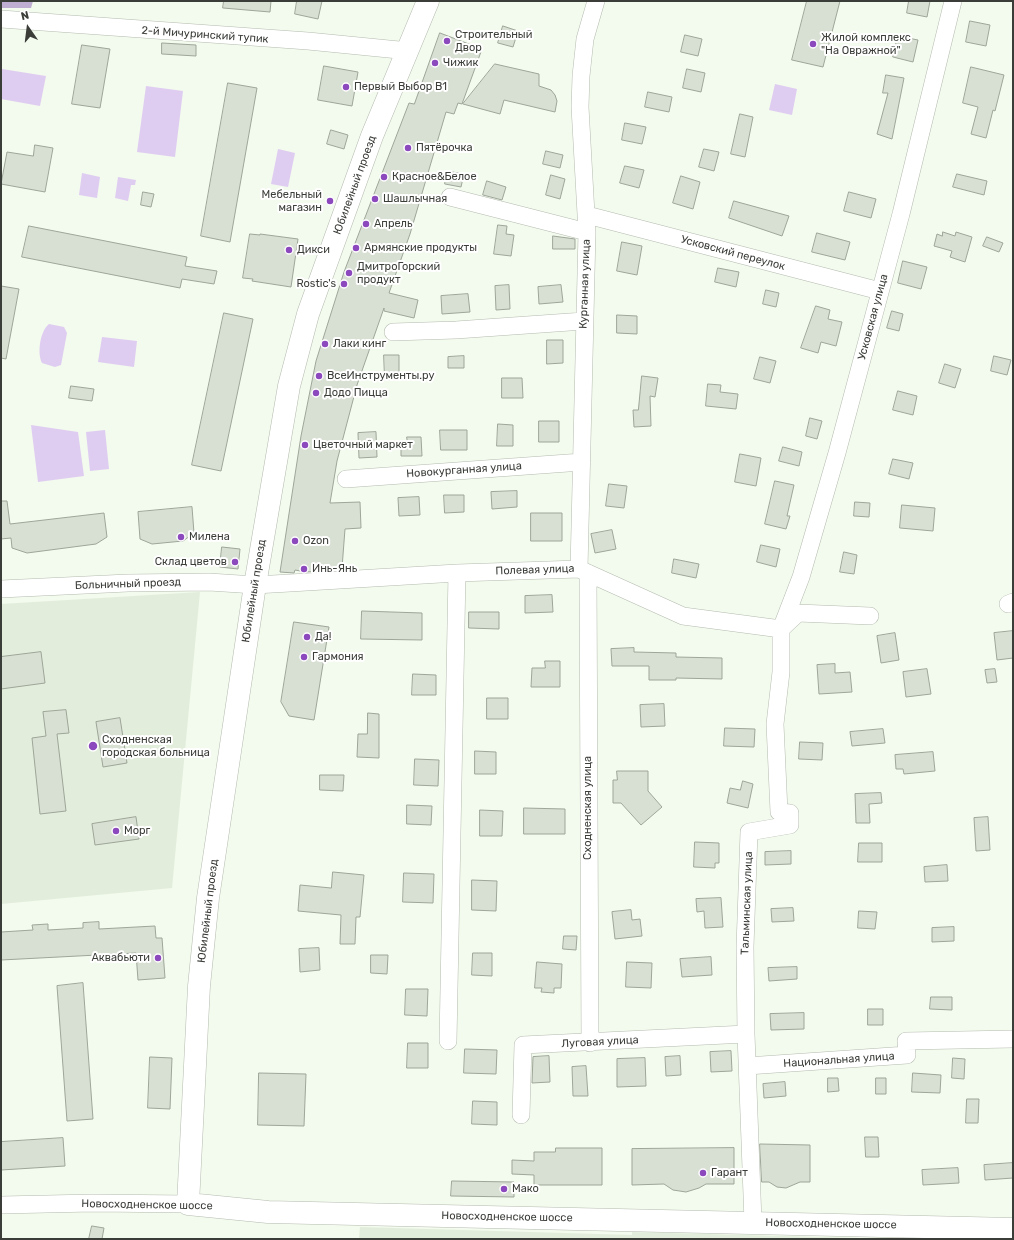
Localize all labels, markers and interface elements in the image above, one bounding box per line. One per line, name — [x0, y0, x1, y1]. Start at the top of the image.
north arrow — [8, 8, 48, 48]
text: N — [20, 9, 30, 23]
street label: 2-й Мичуринский тупик — [141, 24, 269, 46]
place label: Строительный Двор — [455, 28, 532, 54]
place label: Жилой комплекс "На Овражной" — [821, 31, 911, 57]
marker: Строительный Двор — [442, 36, 452, 46]
marker: Жилой комплекс "На Овражной" — [808, 39, 818, 49]
place label: Чижик — [443, 56, 478, 70]
marker: Чижик — [430, 58, 440, 68]
place label: Первый Выбор В1 — [354, 80, 447, 94]
marker: Первый Выбор В1 — [341, 82, 351, 92]
street label: Юбилейный проезд — [331, 134, 379, 236]
place label: Пятёрочка — [416, 141, 473, 155]
marker: Пятёрочка — [403, 143, 413, 153]
place label: Красное&Белое — [392, 170, 477, 184]
marker: Красное&Белое — [379, 172, 389, 182]
place label: Мебельный магазин — [262, 188, 322, 214]
place label: Шашлычная — [383, 192, 447, 206]
marker: Шашлычная — [370, 194, 380, 204]
marker: Мебельный магазин — [325, 196, 335, 206]
place label: Апрель — [374, 217, 412, 231]
marker: Апрель — [361, 219, 371, 229]
street label: Усковский переулок — [679, 233, 787, 273]
street label: Курганная улица — [577, 239, 593, 329]
place label: Армянские продукты — [364, 241, 477, 255]
place label: Дикси — [297, 243, 330, 257]
marker: Армянские продукты — [351, 243, 361, 253]
marker: Дикси — [284, 245, 294, 255]
place label: ДмитроГорский продукт — [357, 260, 440, 286]
marker: ДмитроГорский продукт — [344, 268, 354, 278]
street label: Усковская улица — [855, 273, 891, 361]
place label: Rostic's — [296, 277, 336, 291]
marker: Rostic's — [339, 279, 349, 289]
place label: Лаки кинг — [333, 337, 386, 351]
marker: Лаки кинг — [320, 339, 330, 349]
place label: ВсеИнструменты.ру — [327, 369, 434, 383]
marker: ВсеИнструменты.ру — [314, 371, 324, 381]
place label: Додо Пицца — [324, 386, 388, 400]
marker: Додо Пицца — [311, 388, 321, 398]
place label: Цветочный маркет — [313, 438, 413, 452]
marker: Цветочный маркет — [300, 440, 310, 450]
street label: Новокурганная улица — [406, 459, 522, 481]
place label: Милена — [189, 530, 230, 544]
marker: Милена — [176, 532, 186, 542]
place label: Ozon — [303, 534, 329, 548]
marker: Ozon — [290, 536, 300, 546]
street label: Юбилейный проезд — [239, 538, 269, 644]
place label: Склад цветов — [155, 555, 227, 569]
marker: Склад цветов — [230, 557, 240, 567]
place label: Инь-Янь — [312, 562, 357, 576]
street label: Полевая улица — [495, 562, 575, 578]
marker: Инь-Янь — [299, 564, 309, 574]
street label: Больничный проезд — [75, 576, 181, 592]
place label: Да! — [315, 630, 332, 644]
marker: Да! — [302, 632, 312, 642]
place label: Гармония — [312, 650, 364, 664]
marker: Гармония — [299, 652, 309, 662]
place label: Сходненская городская больница — [102, 733, 210, 759]
marker: Сходненская городская больница — [87, 740, 99, 752]
street label: Сходненская улица — [581, 756, 595, 860]
place label: Морг — [124, 824, 150, 838]
marker: Морг — [111, 826, 121, 836]
street label: Тальминская улица — [739, 851, 755, 955]
street label: Юбилейный проезд — [195, 858, 221, 964]
place label: Аквабьюти — [92, 951, 150, 965]
marker: Аквабьюти — [153, 953, 163, 963]
street label: Луговая улица — [561, 1033, 639, 1051]
street label: Национальная улица — [783, 1050, 895, 1070]
place label: Гарант — [711, 1166, 748, 1180]
marker: Гарант — [698, 1168, 708, 1178]
place label: Мако — [512, 1182, 539, 1196]
marker: Мако — [499, 1184, 509, 1194]
street label: Новосходненское шоссе — [81, 1197, 213, 1213]
street label: Новосходненское шоссе — [441, 1209, 573, 1225]
street label: Новосходненское шоссе — [765, 1216, 897, 1232]

